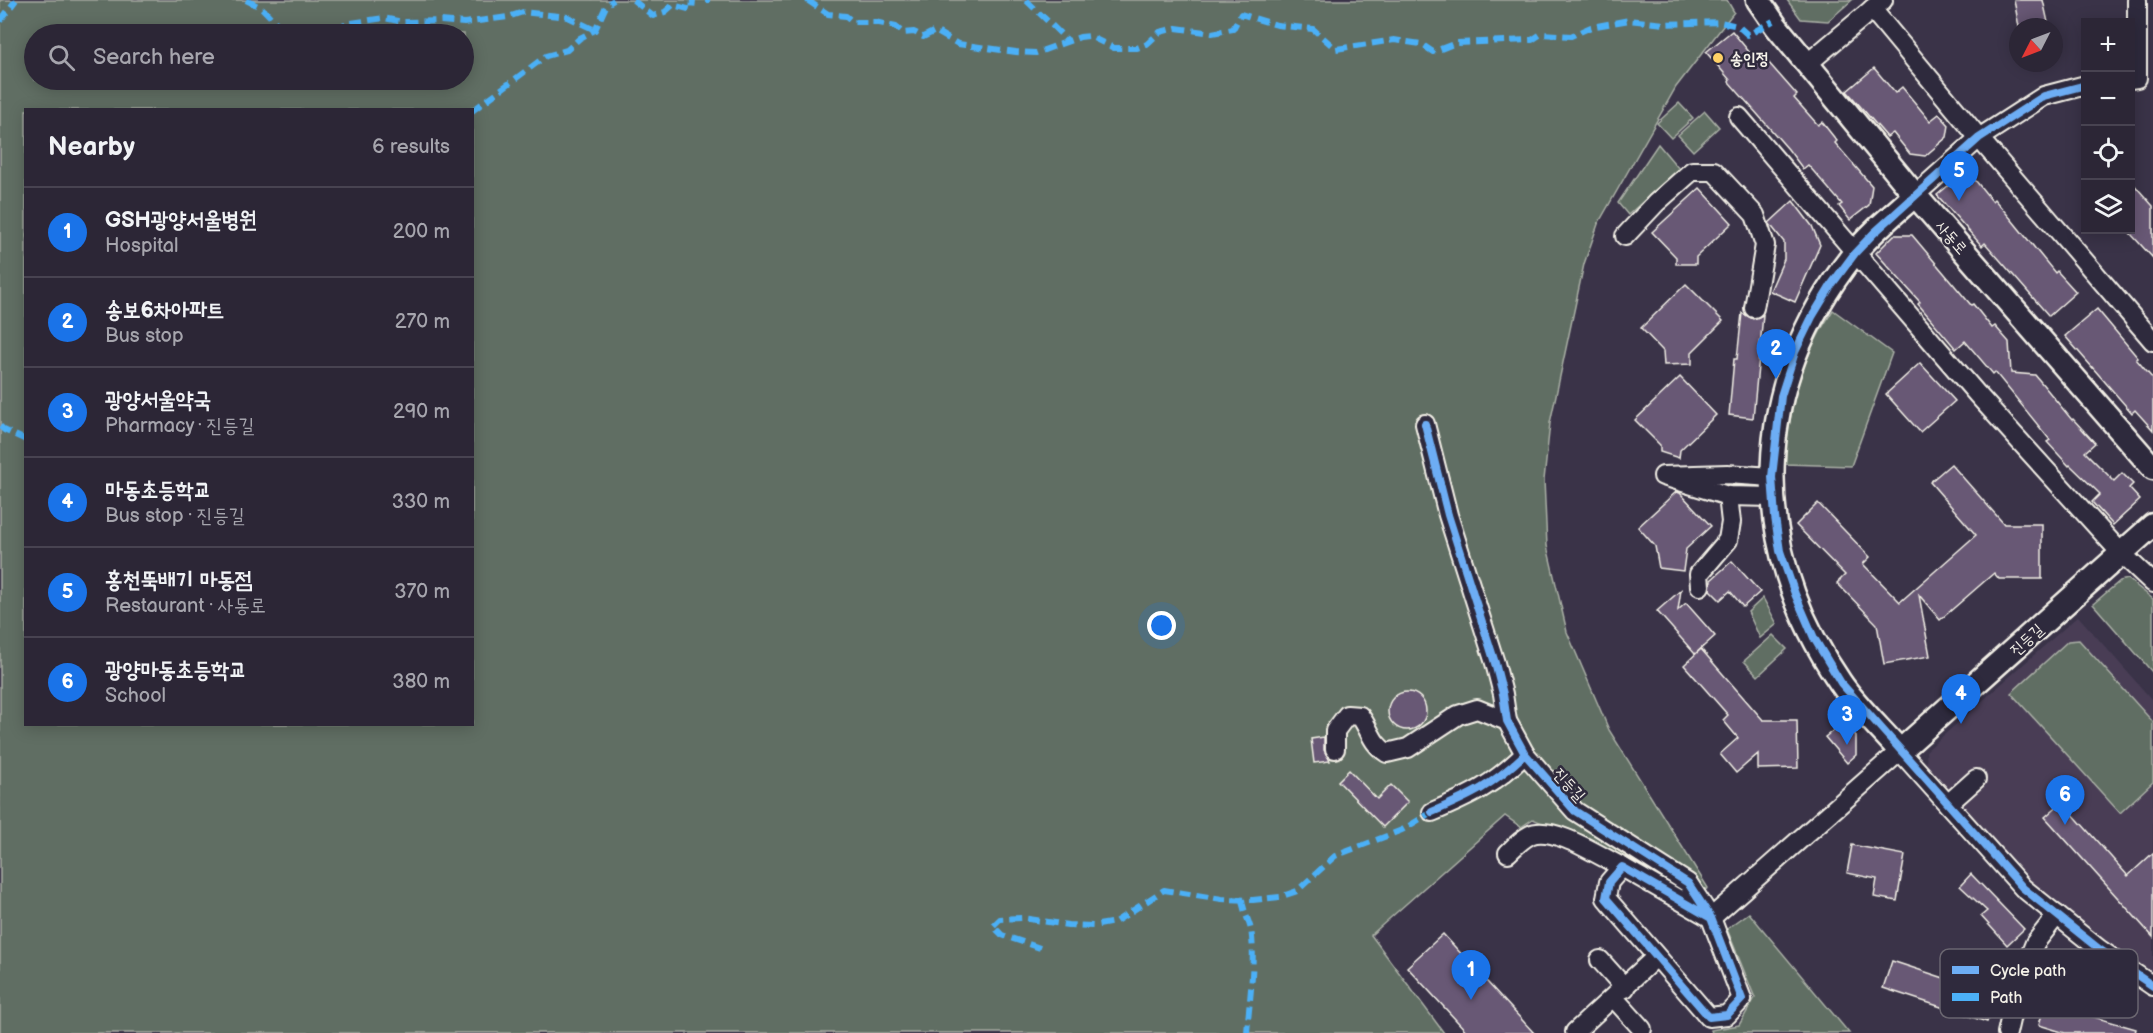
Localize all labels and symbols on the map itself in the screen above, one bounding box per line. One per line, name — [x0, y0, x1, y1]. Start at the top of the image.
north arrow — [2009, 18, 2063, 72]
place label: 송인정 — [1730, 50, 1769, 69]
marker: 송인정 — [1711, 51, 1725, 65]
pin: 5 — [1940, 152, 1978, 201]
street label: 사동로 — [1931, 217, 1971, 259]
pin: 2 — [1756, 330, 1796, 379]
your location — [1147, 611, 1176, 640]
street label: 진등길 — [2006, 620, 2048, 660]
pin: 4 — [1942, 674, 1980, 724]
pin: 3 — [1828, 696, 1866, 745]
street label: 진등길 — [1549, 764, 1589, 806]
pin: 6 — [2046, 776, 2084, 825]
legend — [1940, 949, 2138, 1018]
pin: 1 — [1452, 950, 1490, 1000]
text: Cycle path — [1990, 962, 2066, 981]
text: Path — [1990, 989, 2022, 1008]

